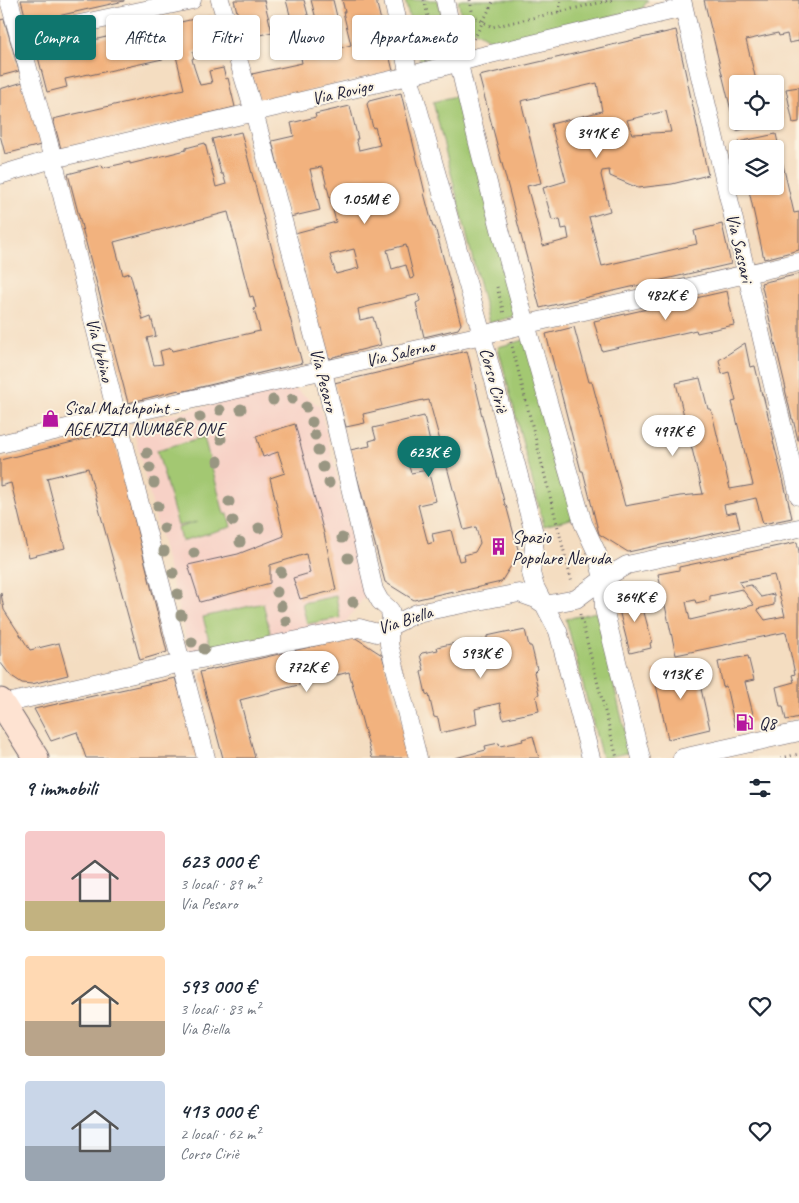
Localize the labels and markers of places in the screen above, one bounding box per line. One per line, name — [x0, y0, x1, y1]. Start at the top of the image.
pin: 341K € — [556, 116, 638, 159]
pin: 1.05M € — [319, 182, 411, 225]
pin: 482K € — [625, 278, 707, 321]
place label: Sisal Matchpoint - AGENZIA NUMBER ONE — [64, 397, 227, 440]
shop icon: Sisal Matchpoint - AGENZIA NUMBER ONE — [40, 408, 60, 428]
pin: 497K € — [632, 414, 714, 457]
pin: 623K € — [388, 436, 470, 478]
place label: Spazio Popolare Neruda — [512, 526, 612, 569]
building icon: Spazio Popolare Neruda — [488, 537, 508, 557]
pin: 364K € — [594, 580, 676, 623]
pin: 593K € — [440, 636, 522, 679]
pin: 772K € — [266, 650, 348, 693]
pin: 413K € — [640, 658, 722, 700]
place label: Q8 — [759, 712, 778, 734]
fuel station icon: Q8 — [735, 713, 755, 733]

